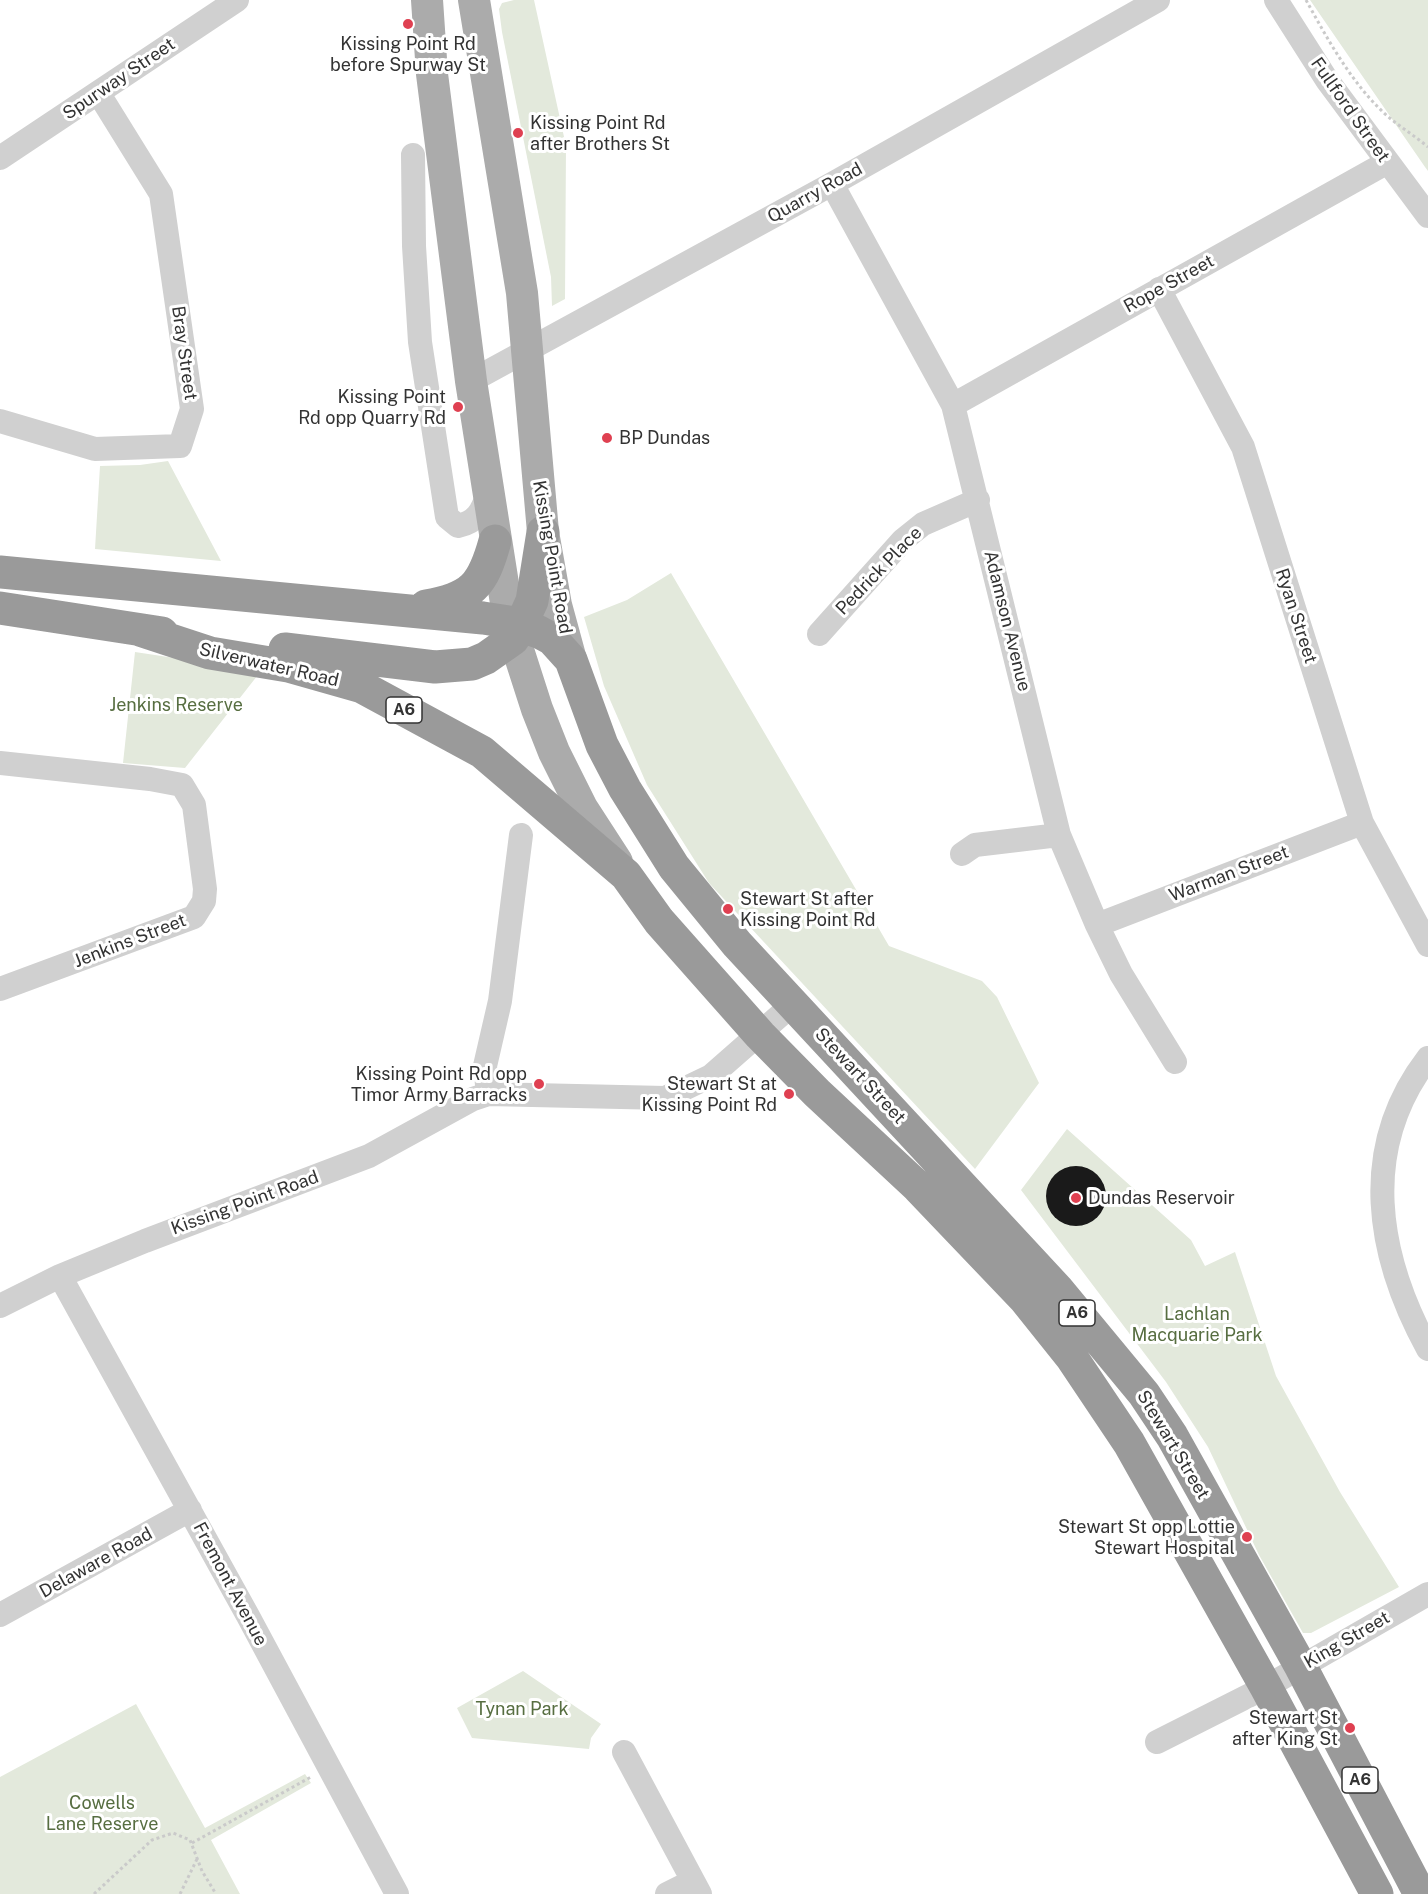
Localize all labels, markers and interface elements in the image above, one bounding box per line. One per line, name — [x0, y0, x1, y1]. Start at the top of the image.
marker: Kissing Point Rd before Spurway St — [401, 17, 415, 31]
place label: Kissing Point Rd before Spurway St — [330, 33, 486, 76]
street label: Spurway Street — [59, 34, 179, 124]
street label: Fullford Street — [1306, 53, 1394, 167]
place label: Kissing Point Rd after Brothers St — [530, 112, 670, 154]
marker: Kissing Point Rd after Brothers St — [511, 126, 525, 140]
street label: Quarry Road — [764, 158, 866, 228]
street label: Rope Street — [1120, 250, 1218, 318]
street label: Bray Street — [167, 304, 201, 402]
place label: Kissing Point Rd opp Quarry Rd — [298, 386, 446, 428]
marker: Kissing Point Rd opp Quarry Rd — [451, 400, 465, 414]
place label: BP Dundas — [619, 427, 710, 449]
marker: BP Dundas — [600, 431, 614, 445]
street label: Kissing Point Road — [528, 479, 576, 635]
street label: Pedrick Place — [831, 522, 927, 620]
street label: Adamson Avenue — [979, 548, 1035, 694]
street label: Ryan Street — [1270, 566, 1322, 666]
street label: Silverwater Road — [197, 638, 341, 692]
park label: Jenkins Reserve — [109, 694, 243, 716]
road number: A6 — [386, 697, 422, 723]
street label: Warman Street — [1166, 841, 1292, 907]
place label: Stewart St after Kissing Point Rd — [740, 888, 875, 930]
marker: Stewart St after Kissing Point Rd — [721, 902, 735, 916]
street label: Jenkins Street — [71, 910, 189, 972]
street label: Stewart Street — [810, 1024, 910, 1128]
place label: Kissing Point Rd opp Timor Army Barracks — [351, 1063, 527, 1106]
place label: Stewart St at Kissing Point Rd — [642, 1073, 777, 1116]
marker: Kissing Point Rd opp Timor Army Barracks — [532, 1077, 546, 1091]
marker: Stewart St at Kissing Point Rd — [782, 1087, 796, 1101]
street label: Kissing Point Road — [168, 1166, 322, 1240]
place label: Dundas Reservoir — [1088, 1187, 1235, 1209]
marker: Dundas Reservoir — [1069, 1191, 1083, 1205]
road number: A6 — [1059, 1300, 1095, 1326]
park label: Lachlan Macquarie Park — [1131, 1303, 1263, 1346]
street label: Stewart Street — [1132, 1387, 1214, 1503]
place label: Stewart St opp Lottie Stewart Hospital — [1058, 1516, 1235, 1558]
street label: Fremont Avenue — [188, 1519, 272, 1649]
street label: Delaware Road — [36, 1523, 156, 1603]
marker: Stewart St opp Lottie Stewart Hospital — [1240, 1530, 1254, 1544]
street label: King Street — [1300, 1607, 1394, 1673]
park label: Tynan Park — [476, 1698, 568, 1720]
place label: Stewart St after King St — [1232, 1707, 1338, 1750]
marker: Stewart St after King St — [1343, 1721, 1357, 1735]
road number: A6 — [1342, 1767, 1378, 1793]
park label: Cowells Lane Reserve — [46, 1792, 158, 1834]

